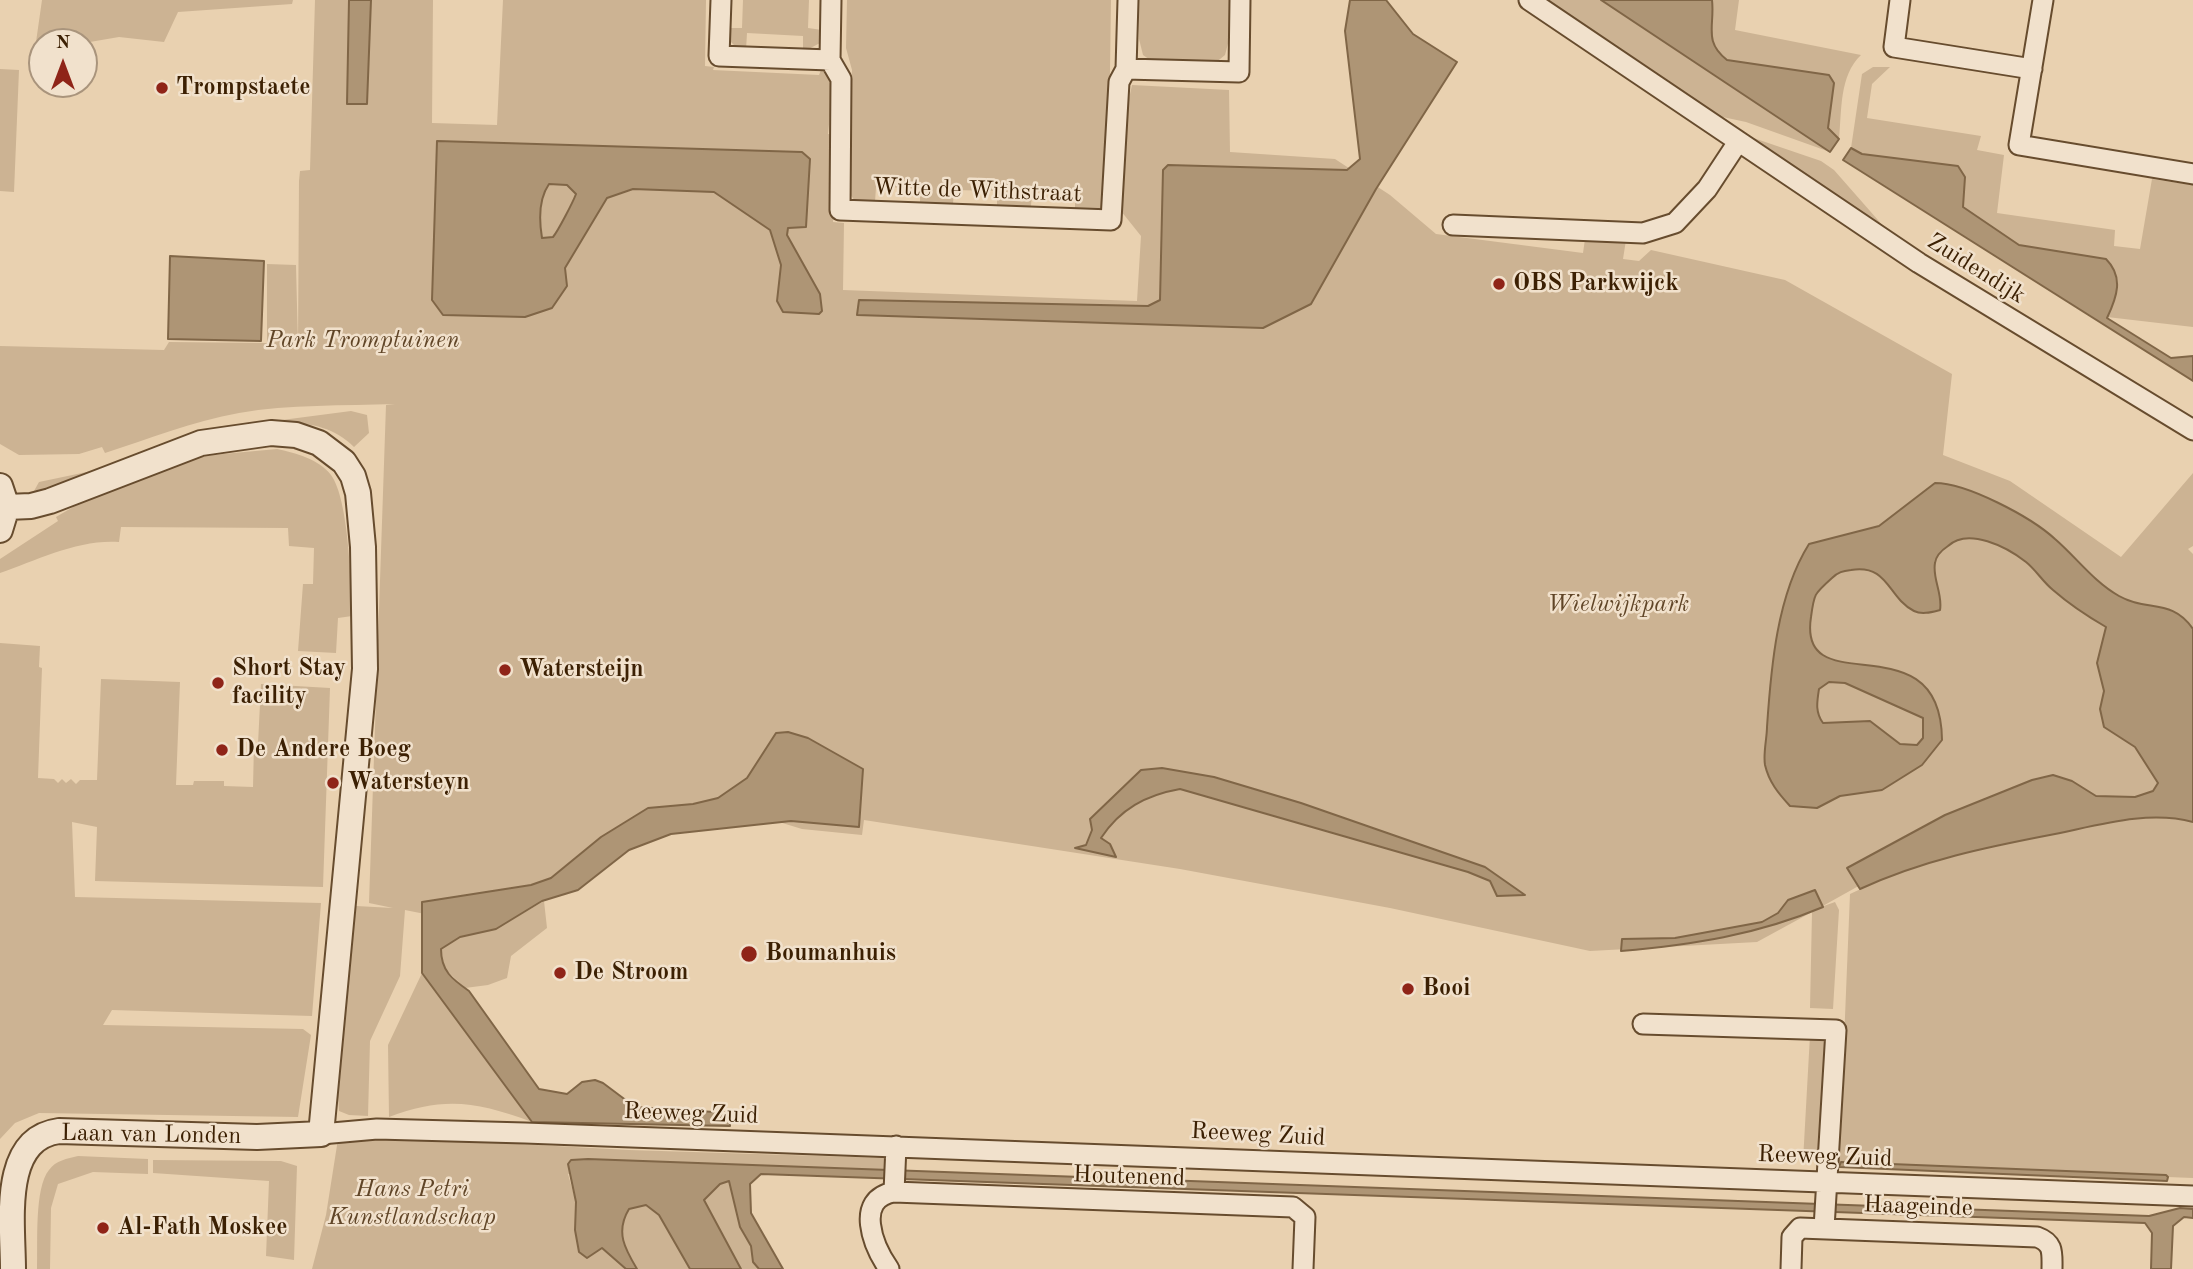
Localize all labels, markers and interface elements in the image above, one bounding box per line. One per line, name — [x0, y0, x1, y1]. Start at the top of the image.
north arrow — [28, 28, 98, 98]
text: N — [56, 34, 70, 53]
place label: Trompstaete — [176, 74, 311, 102]
marker: Trompstaete — [154, 80, 170, 96]
street label: Witte de Withstraat — [872, 173, 1082, 209]
street label: Zuidendijk — [1921, 227, 2031, 311]
place label: OBS Parkwijck — [1513, 270, 1679, 298]
marker: OBS Parkwijck — [1491, 276, 1507, 292]
park label: Park Tromptuinen — [266, 327, 460, 355]
park label: Wielwijkpark — [1547, 591, 1689, 619]
place label: Short Stay facility — [232, 655, 346, 711]
place label: Watersteijn — [519, 656, 644, 684]
marker: Watersteijn — [497, 662, 513, 678]
marker: Short Stay facility — [210, 675, 226, 691]
place label: De Andere Boeg — [236, 736, 411, 764]
marker: De Andere Boeg — [214, 742, 230, 758]
place label: Watersteyn — [347, 769, 469, 797]
marker: Watersteyn — [325, 775, 341, 791]
place label: Boumanhuis — [765, 940, 896, 968]
marker: Boumanhuis — [739, 944, 759, 964]
place label: De Stroom — [574, 959, 688, 987]
marker: De Stroom — [552, 965, 568, 981]
place label: Booi — [1422, 975, 1470, 1003]
marker: Booi — [1400, 981, 1416, 997]
street label: Reeweg Zuid — [623, 1097, 759, 1131]
street label: Reeweg Zuid — [1190, 1117, 1326, 1153]
street label: Laan van Londen — [61, 1119, 241, 1151]
street label: Reeweg Zuid — [1757, 1140, 1893, 1174]
street label: Houtenend — [1072, 1161, 1186, 1193]
park label: Hans Petri Kunstlandschap — [328, 1176, 496, 1232]
street label: Haageinde — [1863, 1191, 1973, 1223]
place label: Al-Fath Moskee — [117, 1214, 288, 1242]
marker: Al-Fath Moskee — [95, 1220, 111, 1236]

